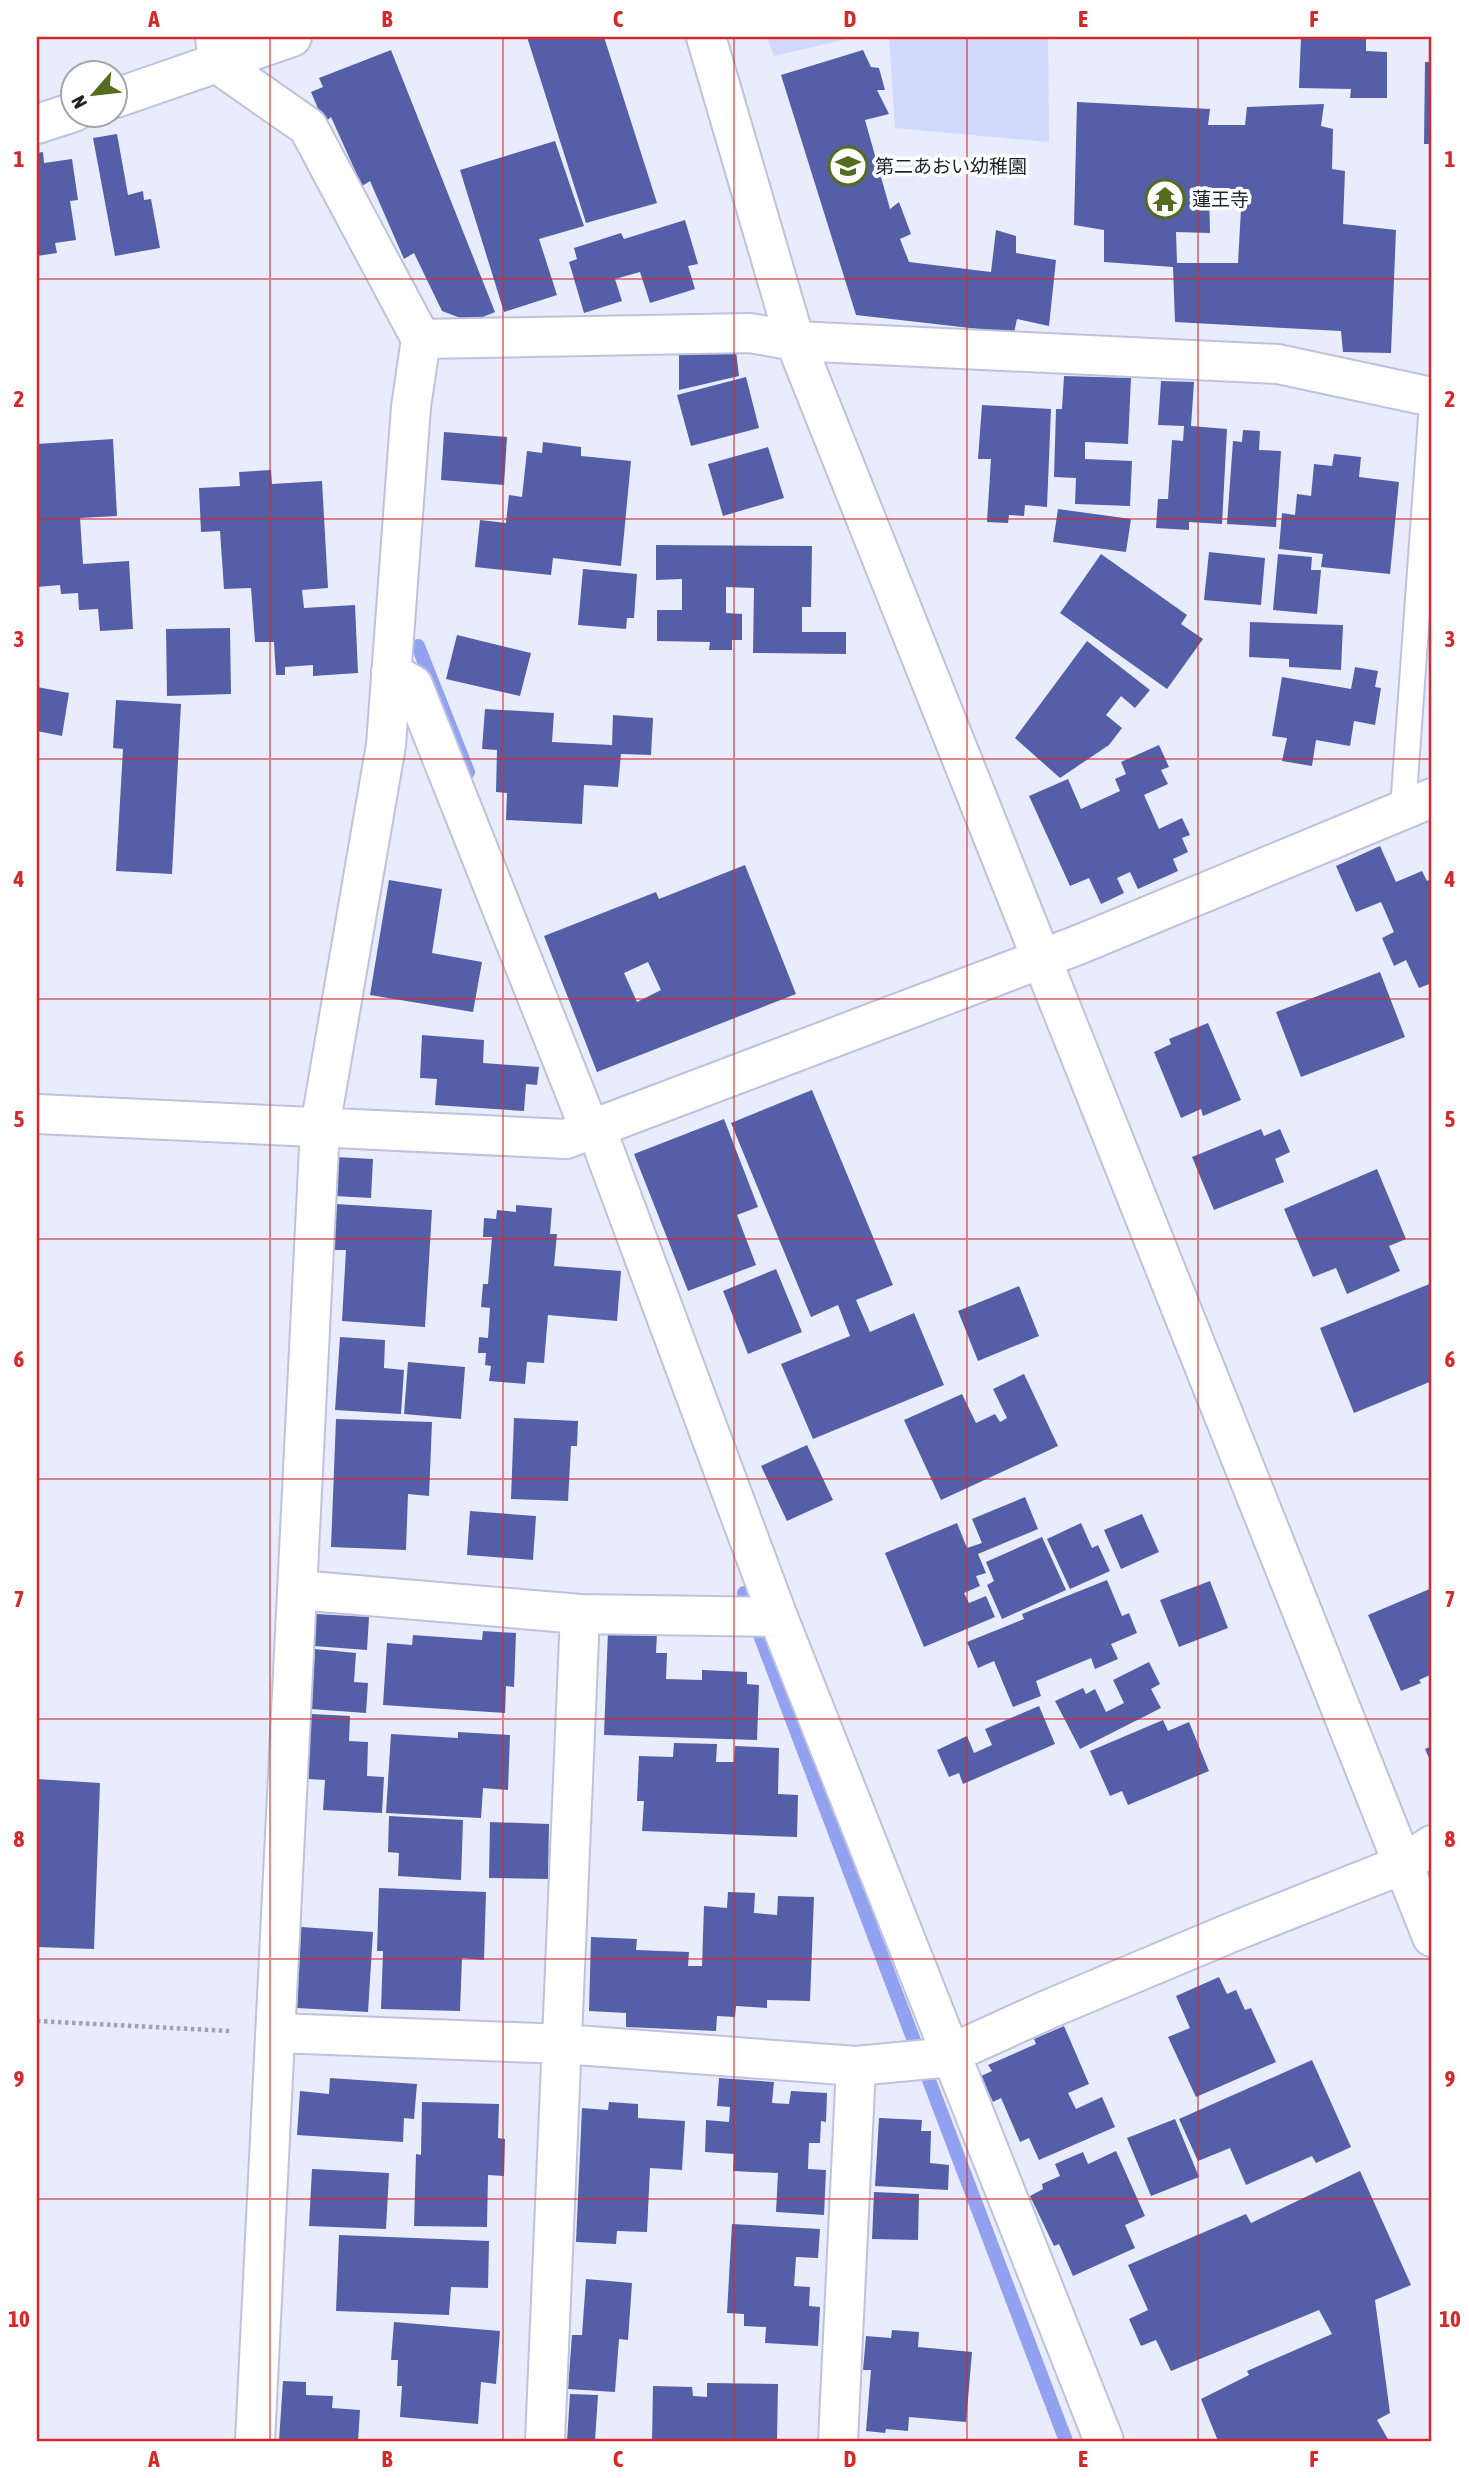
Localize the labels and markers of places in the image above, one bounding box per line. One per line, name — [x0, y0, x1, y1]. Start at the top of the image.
school or university icon: 第二あおい幼稚園 — [827, 145, 869, 187]
place label: 第二あおい幼稚園 — [875, 155, 1027, 177]
temple icon: 蓮王寺 — [1144, 178, 1186, 220]
place label: 蓮王寺 — [1192, 188, 1249, 210]

